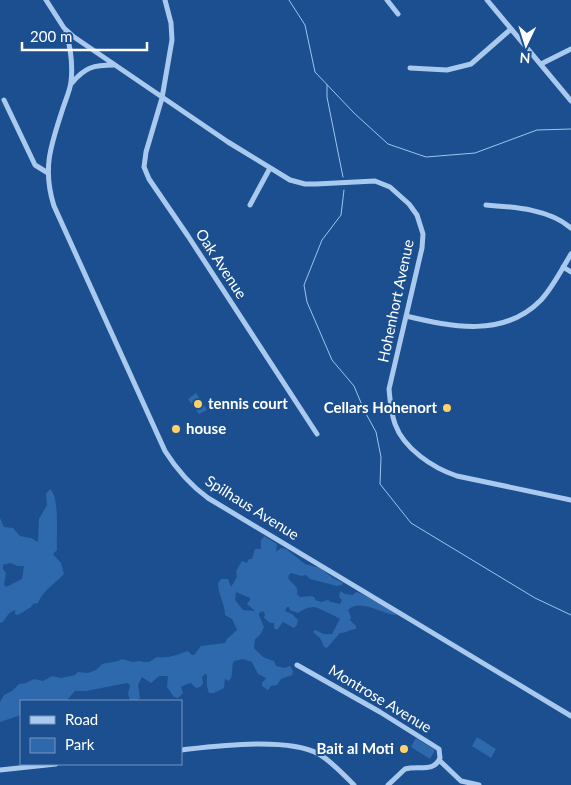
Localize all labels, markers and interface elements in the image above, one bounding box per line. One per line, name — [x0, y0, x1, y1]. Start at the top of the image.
scale bar — [22, 20, 148, 52]
north arrow — [501, 20, 551, 70]
text: 200 m — [30, 27, 72, 45]
text: N — [519, 50, 531, 67]
street label: Oak Avenue — [193, 225, 251, 302]
street label: Hohenhort Avenue — [373, 238, 417, 364]
place label: tennis court — [208, 394, 288, 412]
marker: tennis court — [192, 398, 204, 410]
place label: Cellars Hohenort — [324, 398, 437, 416]
marker: Cellars Hohenort — [441, 402, 453, 414]
place label: house — [186, 419, 226, 437]
marker: house — [170, 423, 182, 435]
street label: Spilhaus Avenue — [202, 471, 303, 543]
street label: Montrose Avenue — [326, 660, 435, 736]
legend — [20, 700, 182, 765]
text: Road — [65, 710, 98, 728]
text: Park — [65, 735, 95, 753]
place label: Bait al Moti — [317, 739, 394, 757]
marker: Bait al Moti — [398, 743, 410, 755]

